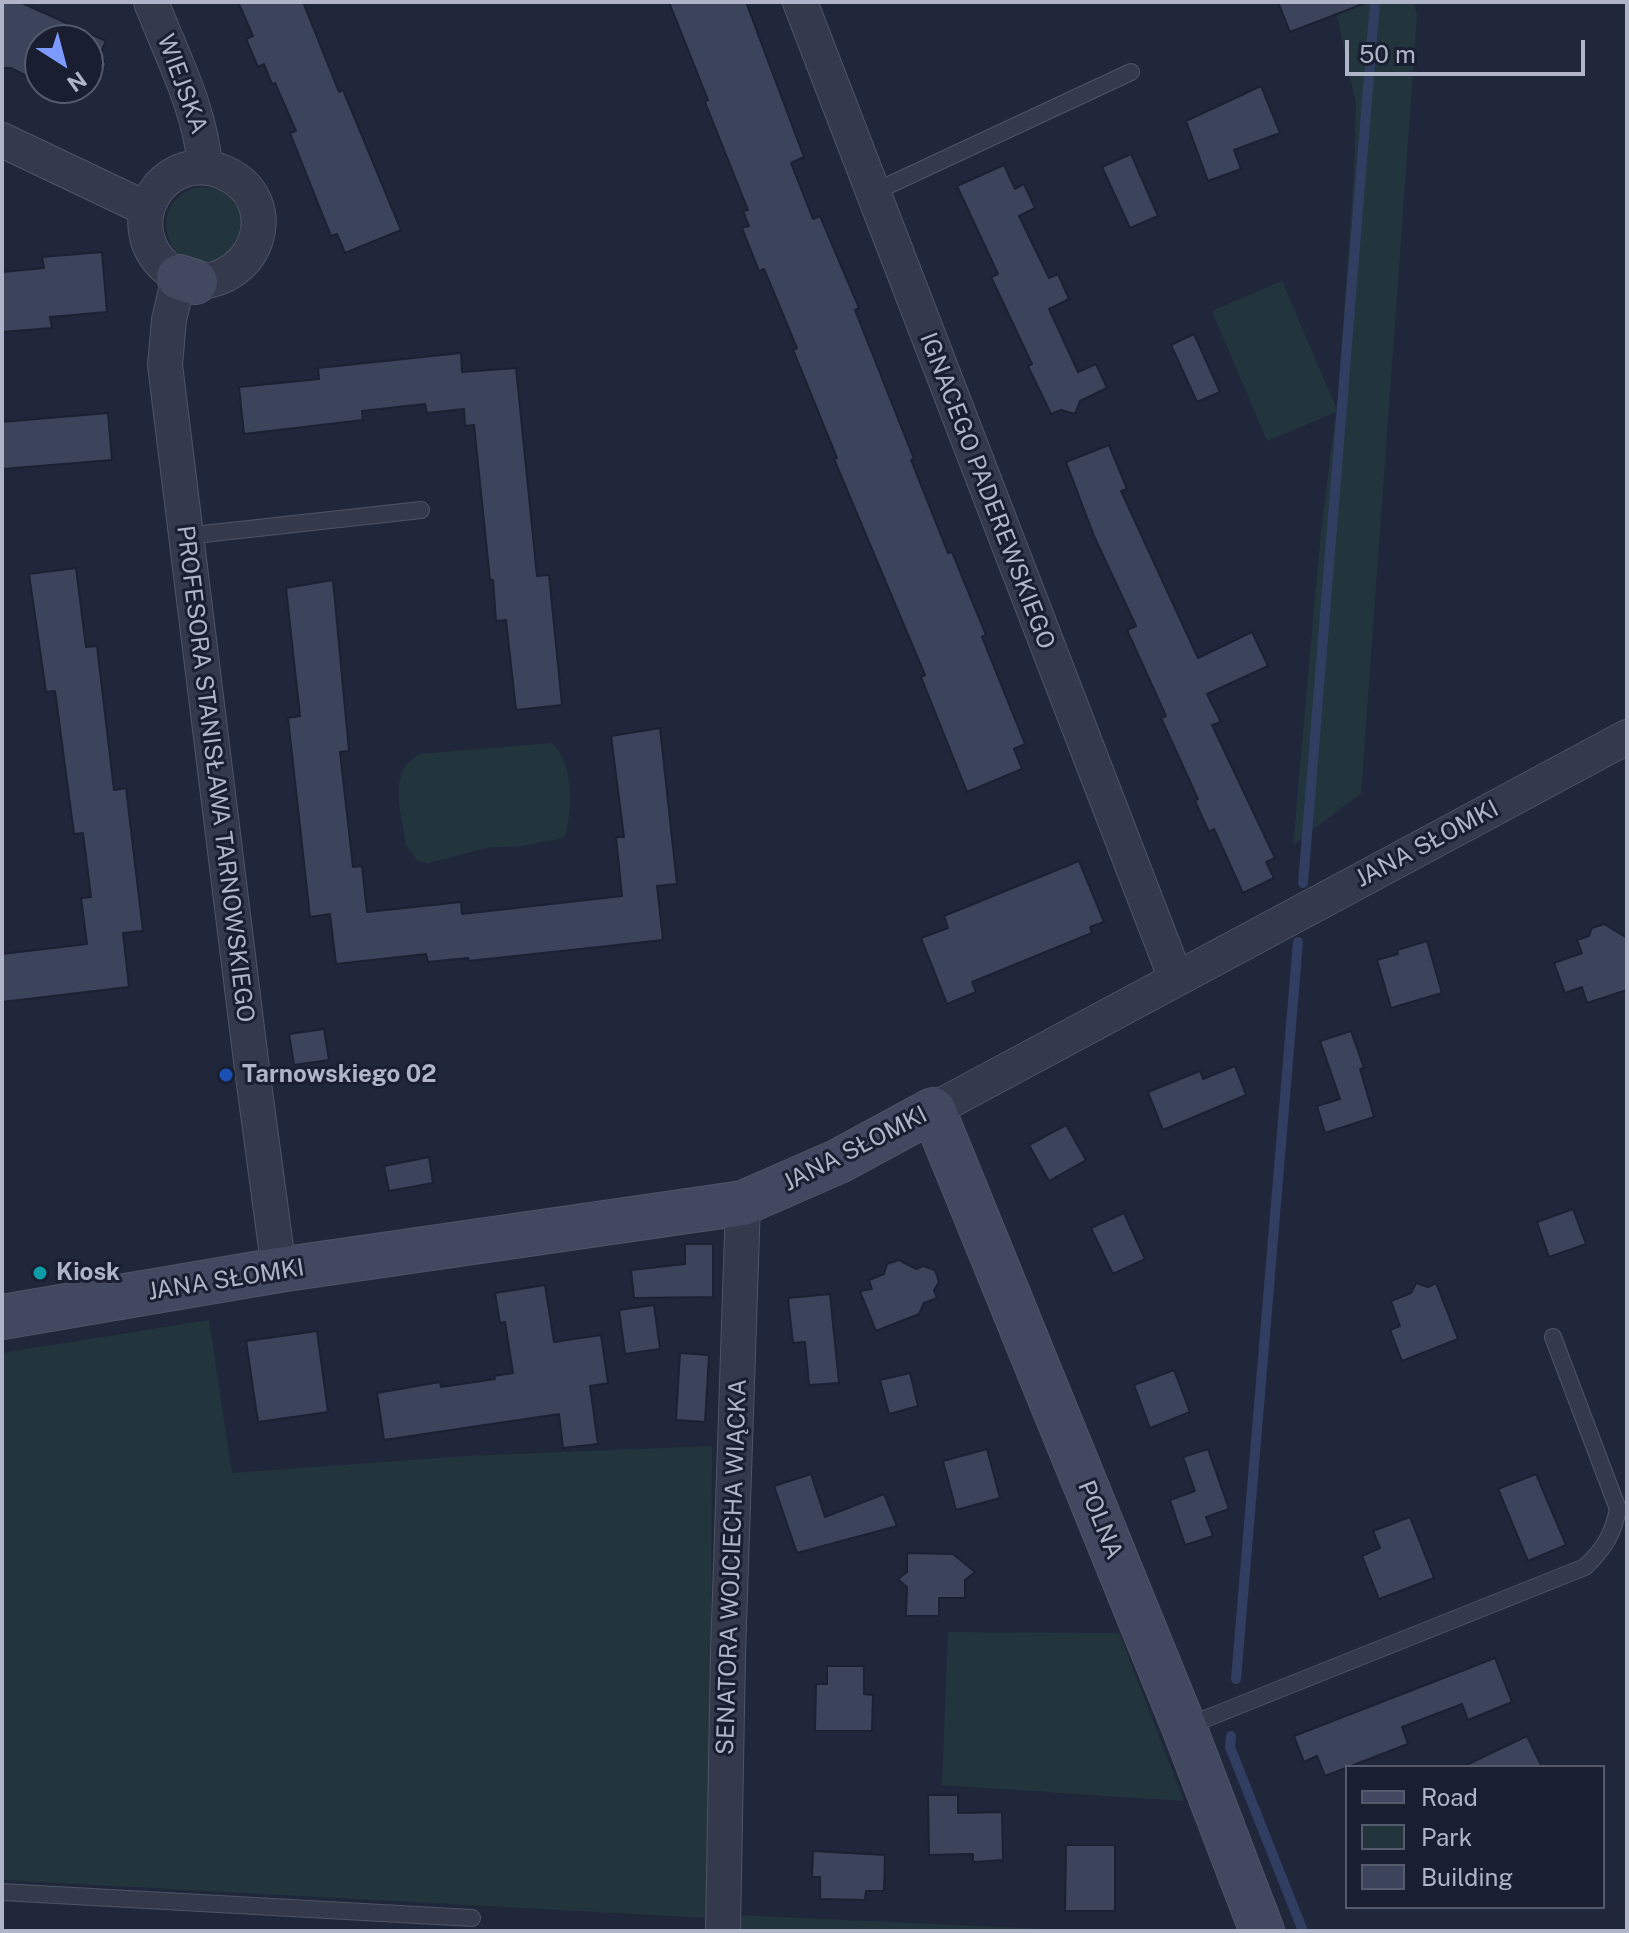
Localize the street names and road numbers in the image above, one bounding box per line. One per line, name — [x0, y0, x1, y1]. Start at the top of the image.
street label: WIEJSKA — [151, 30, 213, 138]
street label: IGNACEGO PADEREWSKIEGO — [913, 329, 1061, 653]
street label: PROFESORA STANISŁAWA TARNOWSKIEGO — [170, 524, 260, 1024]
street label: JANA SŁOMKI — [1350, 794, 1504, 894]
street label: JANA SŁOMKI — [778, 1100, 932, 1198]
street label: JANA SŁOMKI — [146, 1253, 306, 1307]
street label: SENATORA WOJCIECHA WIĄCKA — [711, 1379, 753, 1755]
street label: POLNA — [1071, 1477, 1129, 1563]

